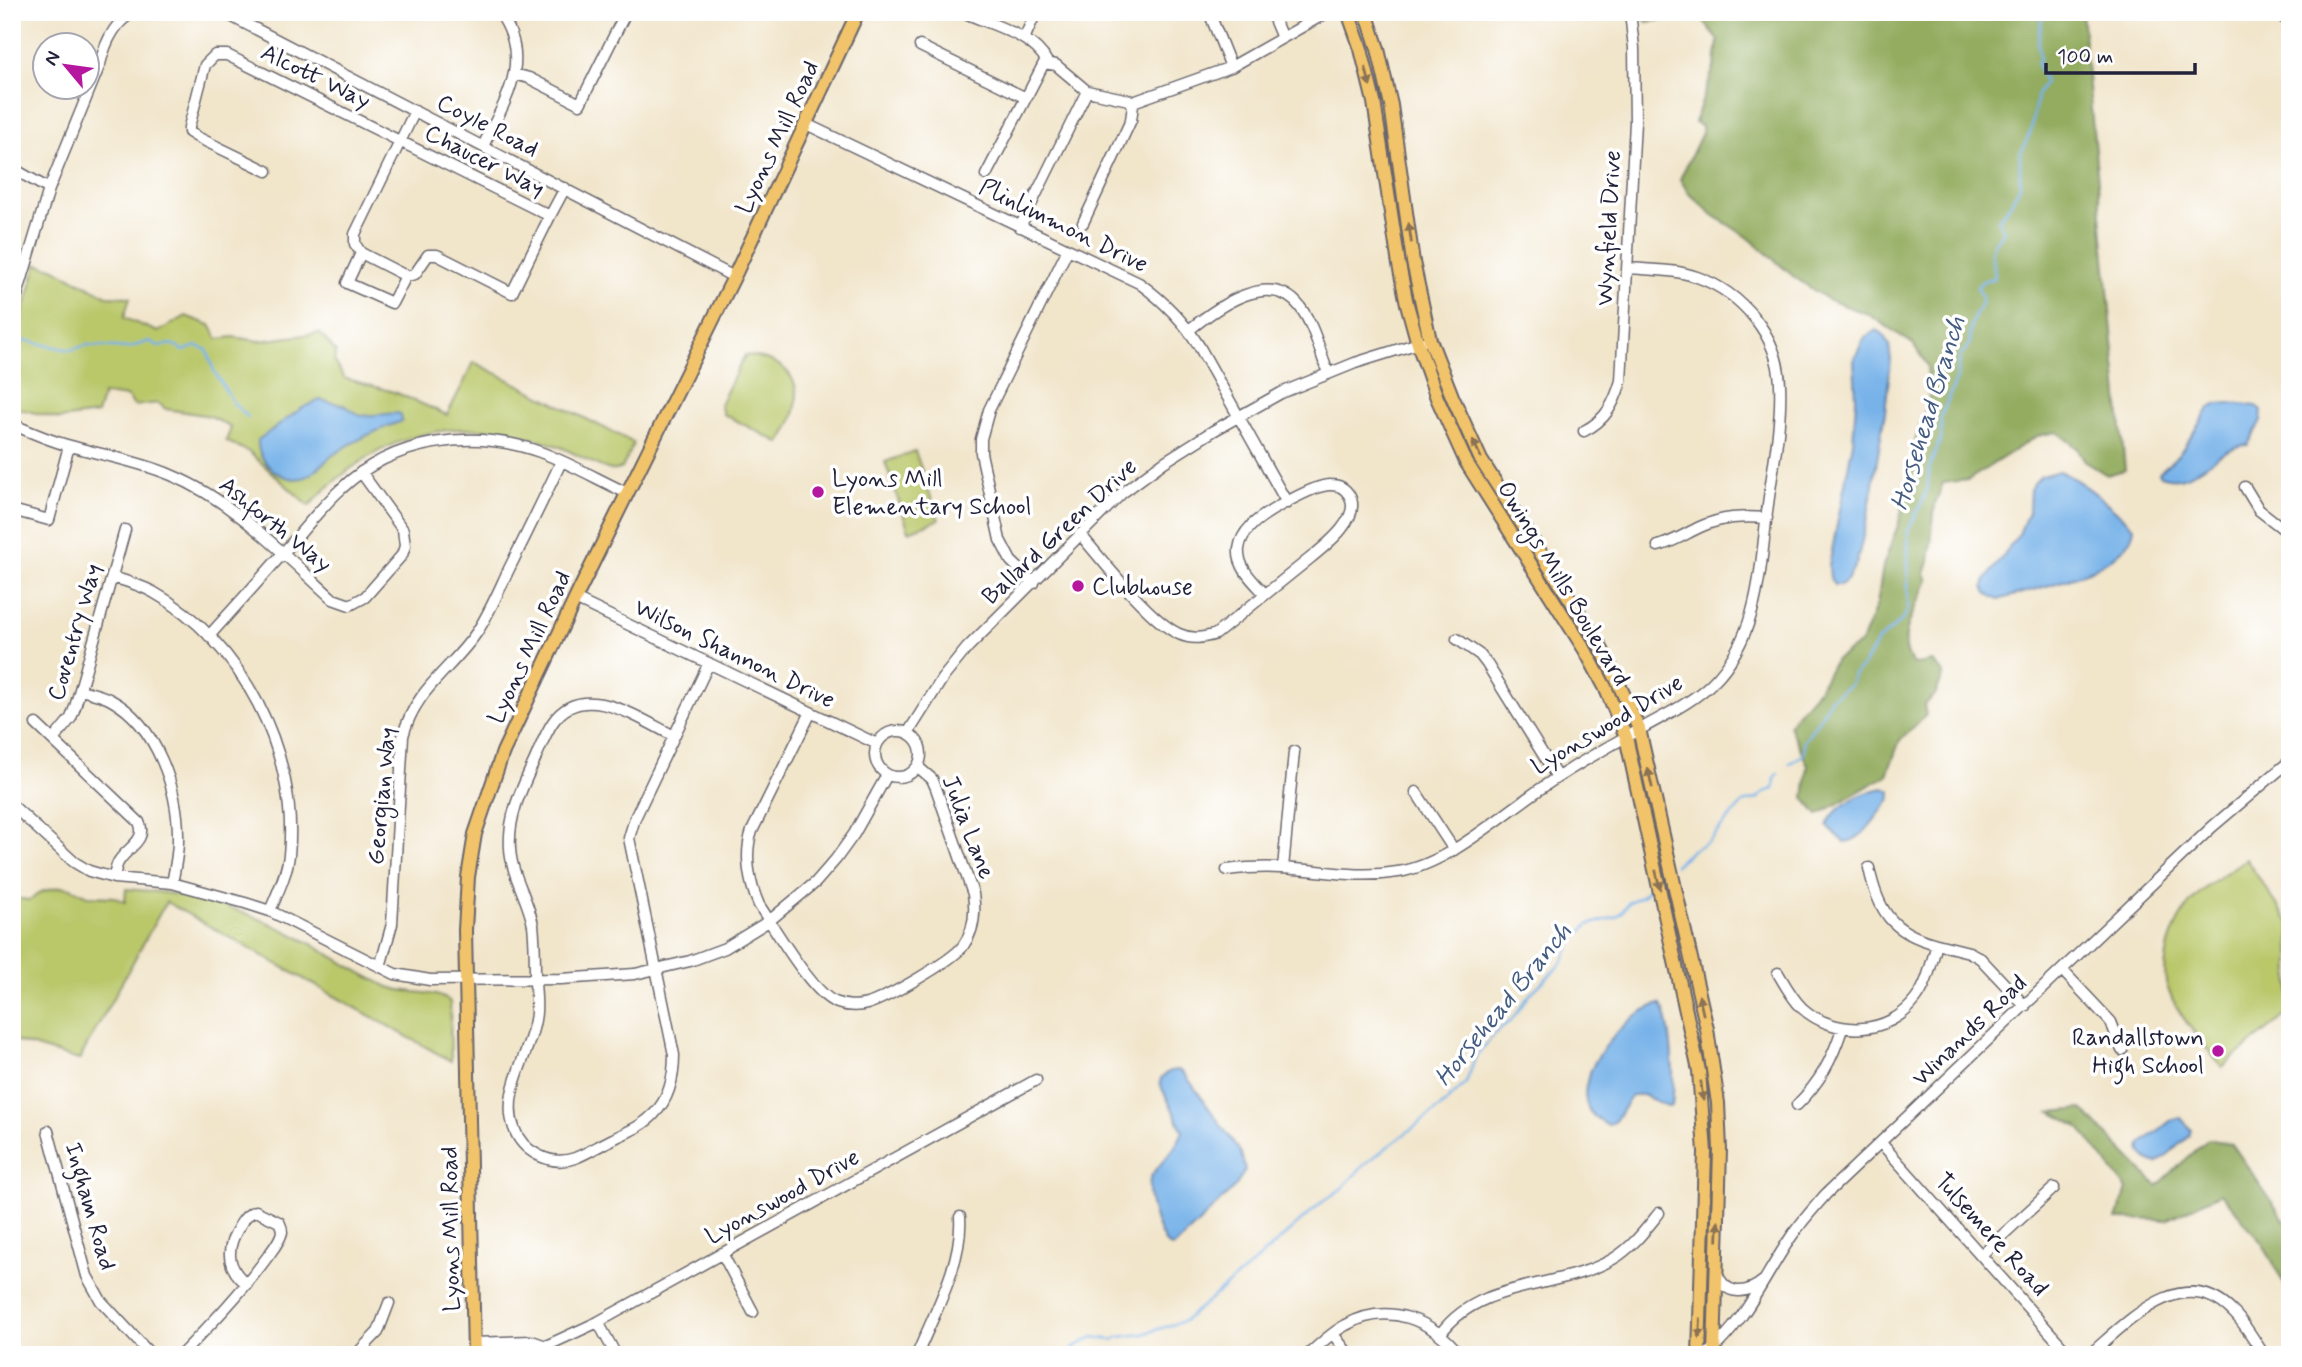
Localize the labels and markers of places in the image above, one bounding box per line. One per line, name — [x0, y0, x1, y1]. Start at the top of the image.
place label: Lyons Mill Elementary School — [832, 464, 1031, 523]
marker: Lyons Mill Elementary School — [810, 484, 826, 500]
place label: Clubhouse — [1092, 572, 1193, 603]
marker: Clubhouse — [1070, 578, 1086, 594]
place label: Randallstown High School — [2072, 1023, 2204, 1085]
marker: Randallstown High School — [2210, 1043, 2226, 1059]

